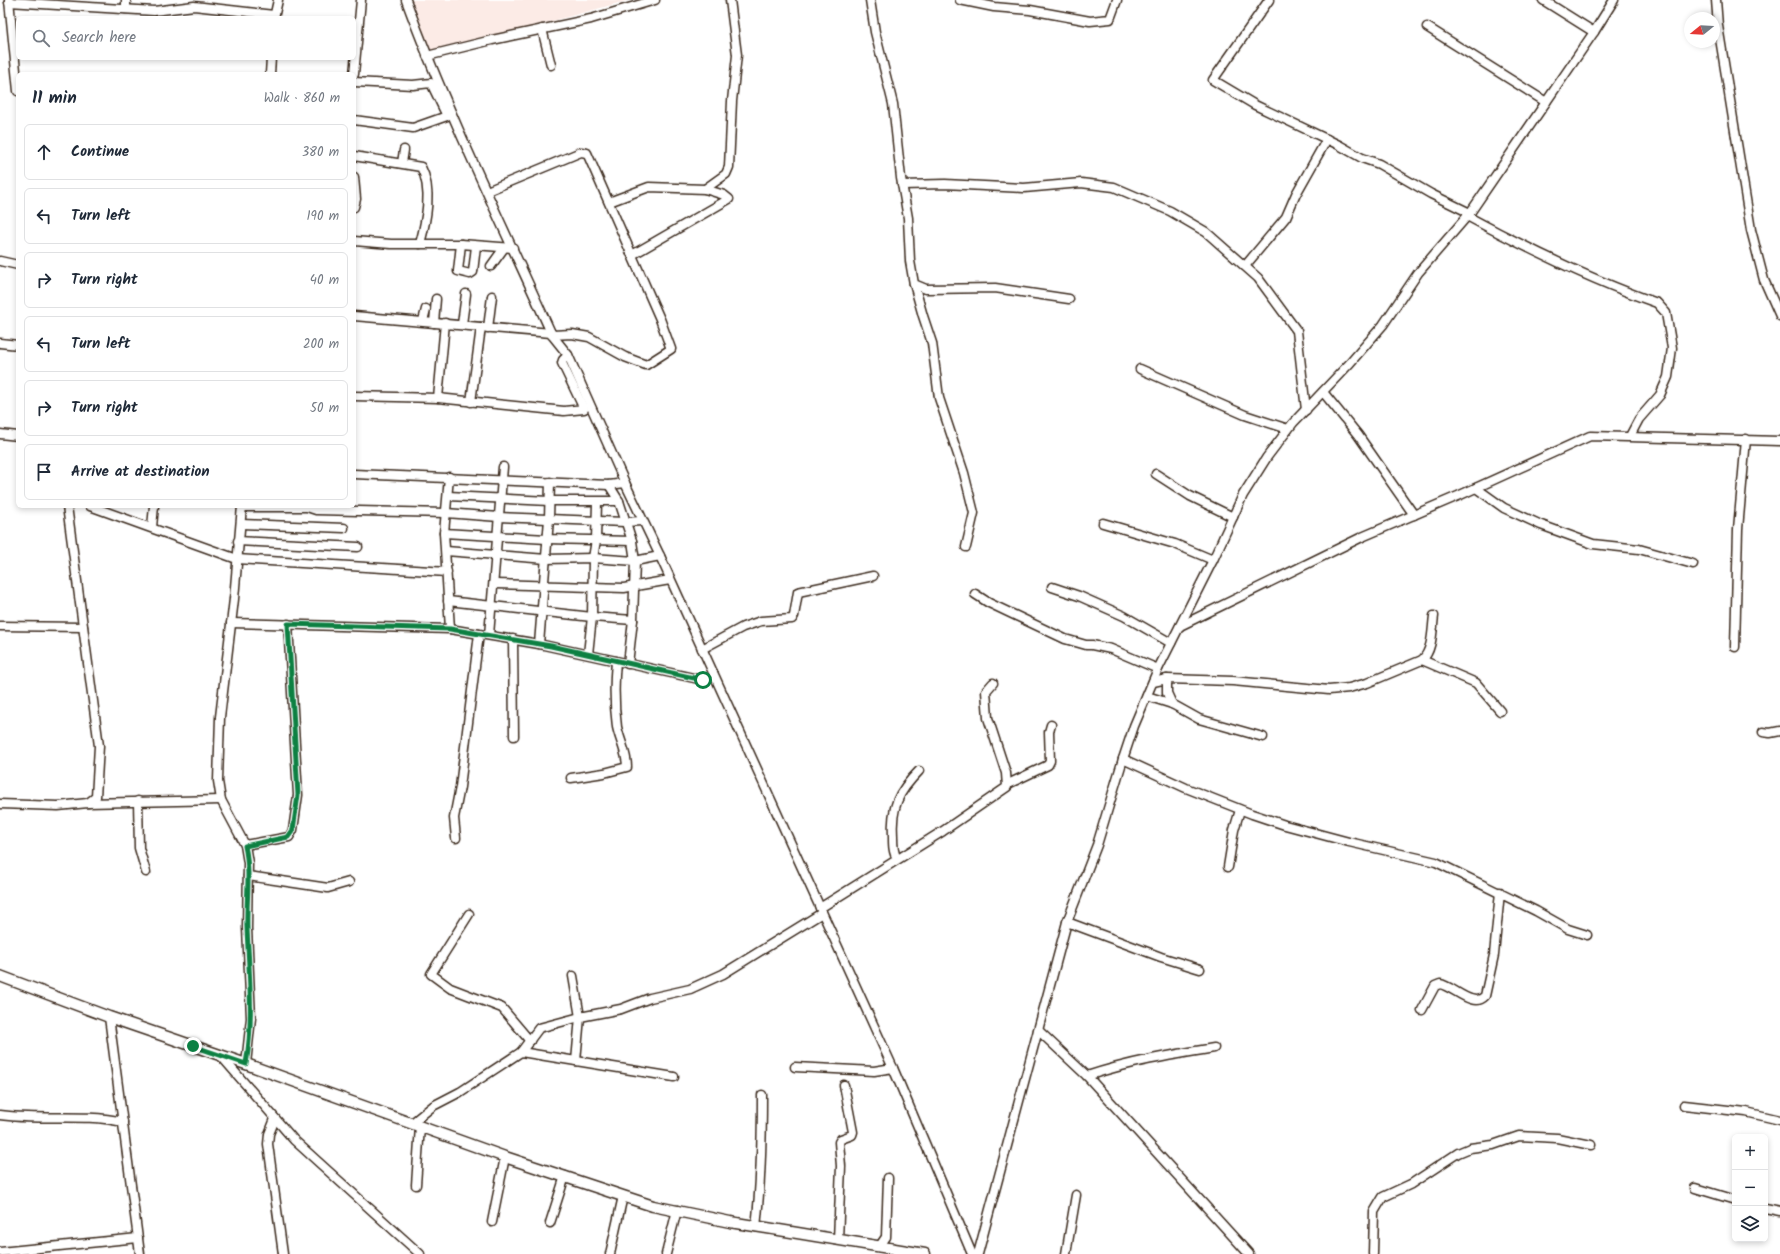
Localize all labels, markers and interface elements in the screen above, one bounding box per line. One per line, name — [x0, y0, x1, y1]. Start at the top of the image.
north arrow — [1684, 12, 1720, 48]
search box — [16, 16, 356, 60]
text: Search here — [62, 26, 136, 50]
icon: search — [30, 27, 52, 49]
text: 11 min — [32, 85, 77, 112]
text: Walk · 860 m — [264, 88, 340, 109]
text: Continue — [71, 140, 129, 164]
icon: ahead — [33, 141, 55, 163]
text: 380 m — [302, 142, 339, 163]
text: Turn left — [71, 204, 131, 228]
icon: left — [33, 205, 55, 227]
text: 190 m — [307, 206, 339, 227]
text: Turn right — [71, 268, 138, 292]
icon: right — [33, 269, 55, 291]
text: 40 m — [310, 270, 339, 291]
text: Turn left — [71, 332, 131, 356]
icon: left — [33, 333, 55, 355]
text: 200 m — [303, 334, 339, 355]
text: Turn right — [71, 396, 138, 420]
icon: right — [33, 397, 55, 419]
text: 50 m — [310, 398, 339, 419]
text: Arrive at destination — [71, 460, 210, 484]
icon: arrive — [33, 461, 55, 483]
route start — [694, 671, 712, 689]
route end — [184, 1037, 202, 1055]
map controls — [1732, 1134, 1768, 1242]
button: + — [1732, 1134, 1768, 1170]
button: − — [1732, 1170, 1768, 1206]
button: layers — [1732, 1206, 1768, 1242]

